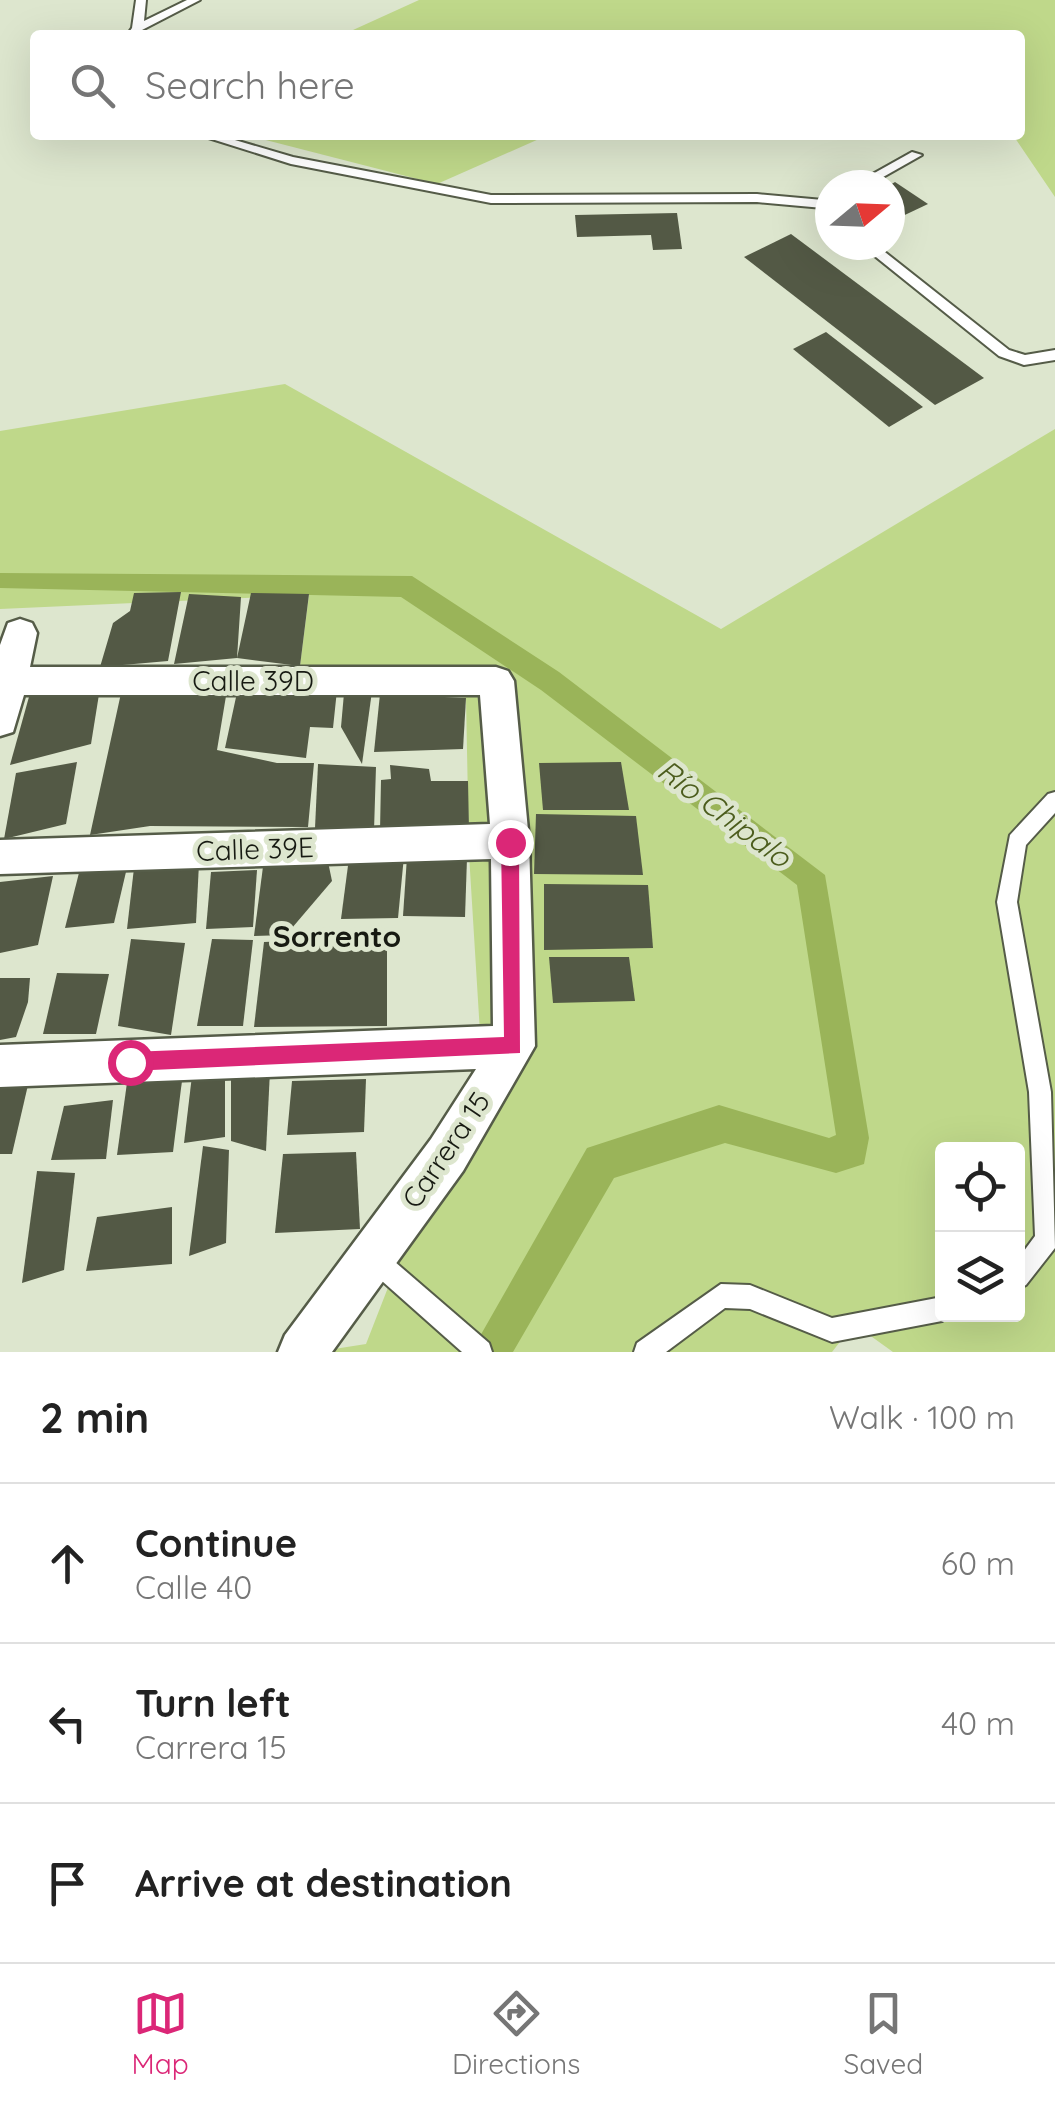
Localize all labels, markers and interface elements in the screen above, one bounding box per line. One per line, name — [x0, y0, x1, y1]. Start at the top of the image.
search box — [30, 30, 1025, 140]
icon: search — [65, 58, 120, 113]
text: Search here — [145, 61, 355, 109]
north arrow — [815, 170, 905, 260]
street label: Calle 39D — [192, 663, 314, 698]
water label: Río Chipalo — [650, 751, 800, 877]
route end — [488, 820, 534, 866]
street label: Calle 39E — [196, 829, 314, 868]
district label: Sorrento — [273, 917, 401, 955]
route start — [108, 1040, 154, 1086]
street label: Carrera 15 — [394, 1085, 497, 1215]
map controls — [935, 1142, 1025, 1322]
button: locate — [935, 1142, 1025, 1232]
button: layers — [935, 1232, 1025, 1322]
text: 2 min — [40, 1391, 149, 1444]
text: Walk · 100 m — [829, 1397, 1015, 1437]
text: Continue — [135, 1519, 297, 1567]
icon: ahead — [40, 1536, 95, 1591]
text: 60 m — [941, 1543, 1015, 1583]
text: Calle 40 — [135, 1567, 252, 1607]
text: Turn left — [135, 1679, 291, 1727]
icon: left — [40, 1696, 95, 1751]
text: 40 m — [941, 1703, 1015, 1743]
text: Carrera 15 — [135, 1727, 287, 1767]
icon: arrive — [40, 1856, 95, 1911]
text: Arrive at destination — [135, 1859, 512, 1907]
tab: Map — [132, 1986, 189, 2081]
tab: Directions — [452, 1986, 580, 2081]
tab: Saved — [844, 1986, 923, 2081]

